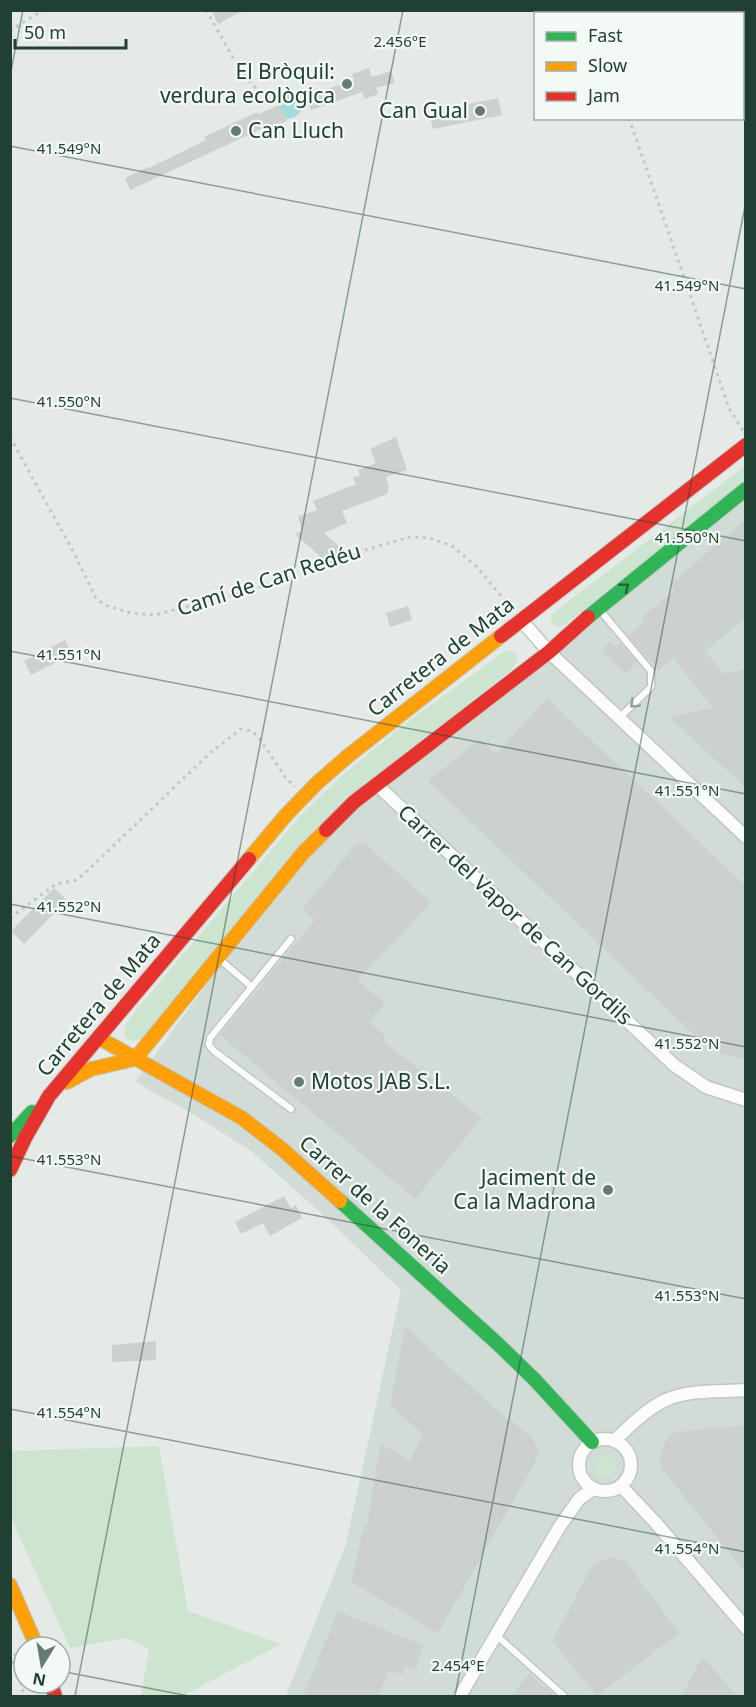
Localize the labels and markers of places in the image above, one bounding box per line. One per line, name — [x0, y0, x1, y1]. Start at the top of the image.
place label: El Bròquil: verdura ecològica — [160, 57, 335, 109]
marker: El Bròquil: verdura ecològica — [340, 77, 354, 91]
place label: Can Gual — [379, 96, 468, 124]
marker: Can Gual — [473, 104, 487, 118]
place label: Can Lluch — [248, 116, 344, 144]
marker: Can Lluch — [229, 124, 243, 138]
place label: Motos JAB S.L. — [311, 1067, 451, 1095]
marker: Motos JAB S.L. — [292, 1075, 306, 1089]
place label: Jaciment de Ca la Madrona — [453, 1163, 596, 1215]
marker: Jaciment de Ca la Madrona — [601, 1183, 615, 1197]

